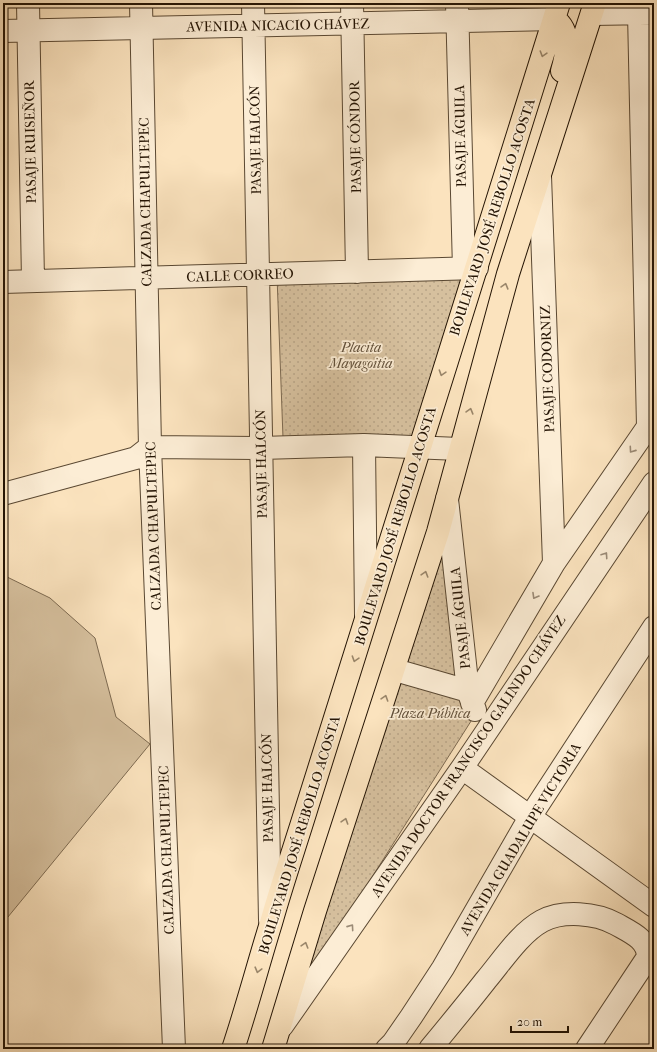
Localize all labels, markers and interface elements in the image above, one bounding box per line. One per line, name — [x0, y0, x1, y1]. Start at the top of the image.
street label: AVENIDA NICACIO CHÁVEZ — [185, 14, 370, 36]
one-way arrow — [539, 50, 548, 57]
street label: PASAJE RUISEÑOR — [21, 79, 40, 204]
street label: PASAJE CÓNDOR — [345, 80, 365, 193]
street label: PASAJE ÁGUILA — [450, 84, 470, 187]
street label: PASAJE HALCÓN — [245, 85, 265, 195]
street label: BOULEVARD JOSÉ REBOLLO ACOSTA — [445, 95, 539, 338]
street label: CALZADA CHAPULTEPEC — [136, 117, 155, 287]
street label: CALLE CORREO — [186, 265, 294, 286]
one-way arrow — [500, 283, 509, 290]
street label: PASAJE CODORNIZ — [537, 304, 558, 433]
park label: Placita Mayagoitia — [328, 339, 393, 372]
one-way arrow — [439, 369, 447, 376]
street label: BOULEVARD JOSÉ REBOLLO ACOSTA — [350, 404, 440, 647]
one-way arrow — [465, 408, 474, 415]
street label: PASAJE HALCÓN — [251, 409, 271, 519]
street label: CALZADA CHAPULTEPEC — [142, 441, 165, 611]
one-way arrow — [630, 446, 637, 453]
one-way arrow — [600, 552, 607, 559]
street label: PASAJE ÁGUILA — [446, 565, 474, 670]
one-way arrow — [420, 570, 429, 577]
one-way arrow — [532, 592, 539, 600]
street label: AVENIDA DOCTOR FRANCISCO GALINDO CHÁVEZ — [366, 611, 570, 901]
one-way arrow — [351, 655, 359, 662]
one-way arrow — [381, 694, 389, 701]
park label: Plaza Pública — [388, 705, 471, 722]
street label: BOULEVARD JOSÉ REBOLLO ACOSTA — [254, 713, 344, 956]
street label: PASAJE HALCÓN — [257, 733, 277, 843]
street label: AVENIDA GUADALUPE VICTORIA — [456, 739, 585, 940]
street label: CALZADA CHAPULTEPEC — [155, 765, 178, 935]
one-way arrow — [340, 818, 349, 825]
one-way arrow — [346, 924, 353, 931]
one-way arrow — [300, 941, 309, 948]
one-way arrow — [254, 966, 263, 973]
scale bar — [511, 1008, 568, 1034]
text: 20 m — [517, 1015, 542, 1029]

